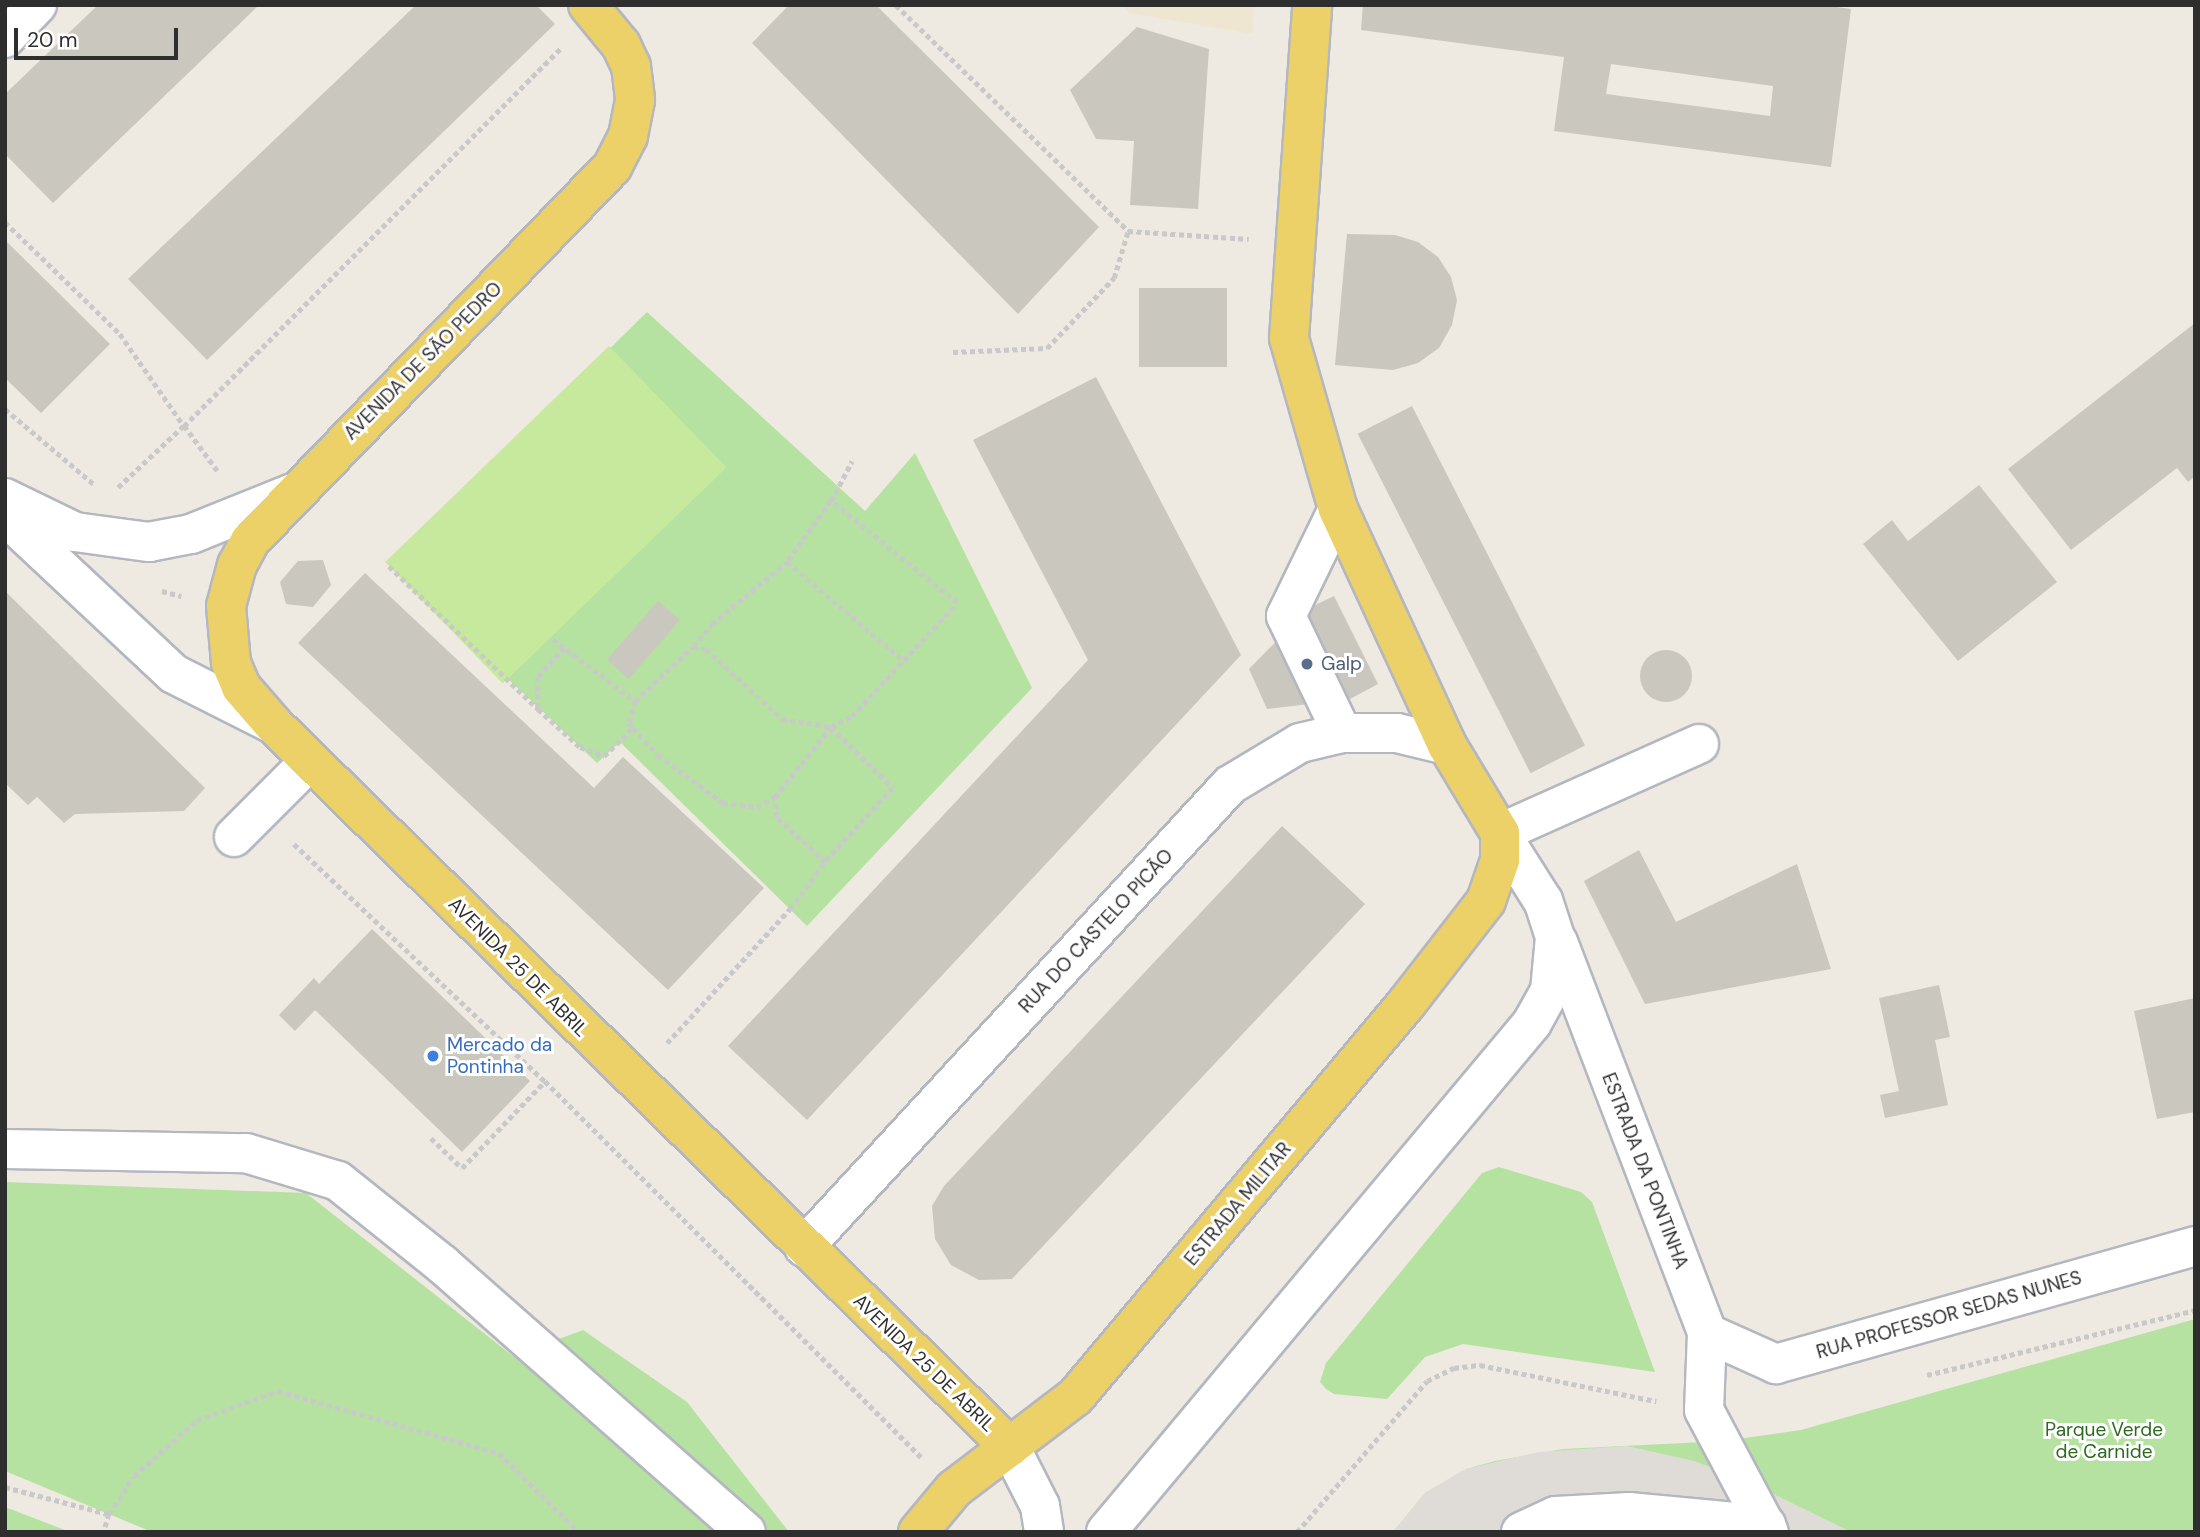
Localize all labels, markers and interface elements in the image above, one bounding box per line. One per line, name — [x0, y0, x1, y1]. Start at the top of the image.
scale bar — [18, 14, 182, 58]
text: 20 m — [27, 26, 78, 54]
street label: AVENIDA DE SÃO PEDRO — [339, 277, 507, 445]
place label: Galp — [1321, 653, 1362, 675]
marker: Galp — [1299, 656, 1315, 672]
street label: RUA DO CASTELO PICÃO — [1014, 844, 1178, 1018]
street label: AVENIDA 25 DE ABRIL — [444, 893, 592, 1041]
place label: Mercado da Pontinha — [447, 1034, 552, 1078]
marker: Mercado da Pontinha — [425, 1048, 441, 1064]
street label: ESTRADA DA PONTINHA — [1597, 1070, 1693, 1272]
street label: ESTRADA MILITAR — [1180, 1138, 1296, 1270]
street label: RUA PROFESSOR SEDAS NUNES — [1814, 1266, 2084, 1364]
street label: AVENIDA 25 DE ABRIL — [849, 1290, 999, 1436]
park label: Parque Verde de Carnide — [2045, 1419, 2163, 1463]

